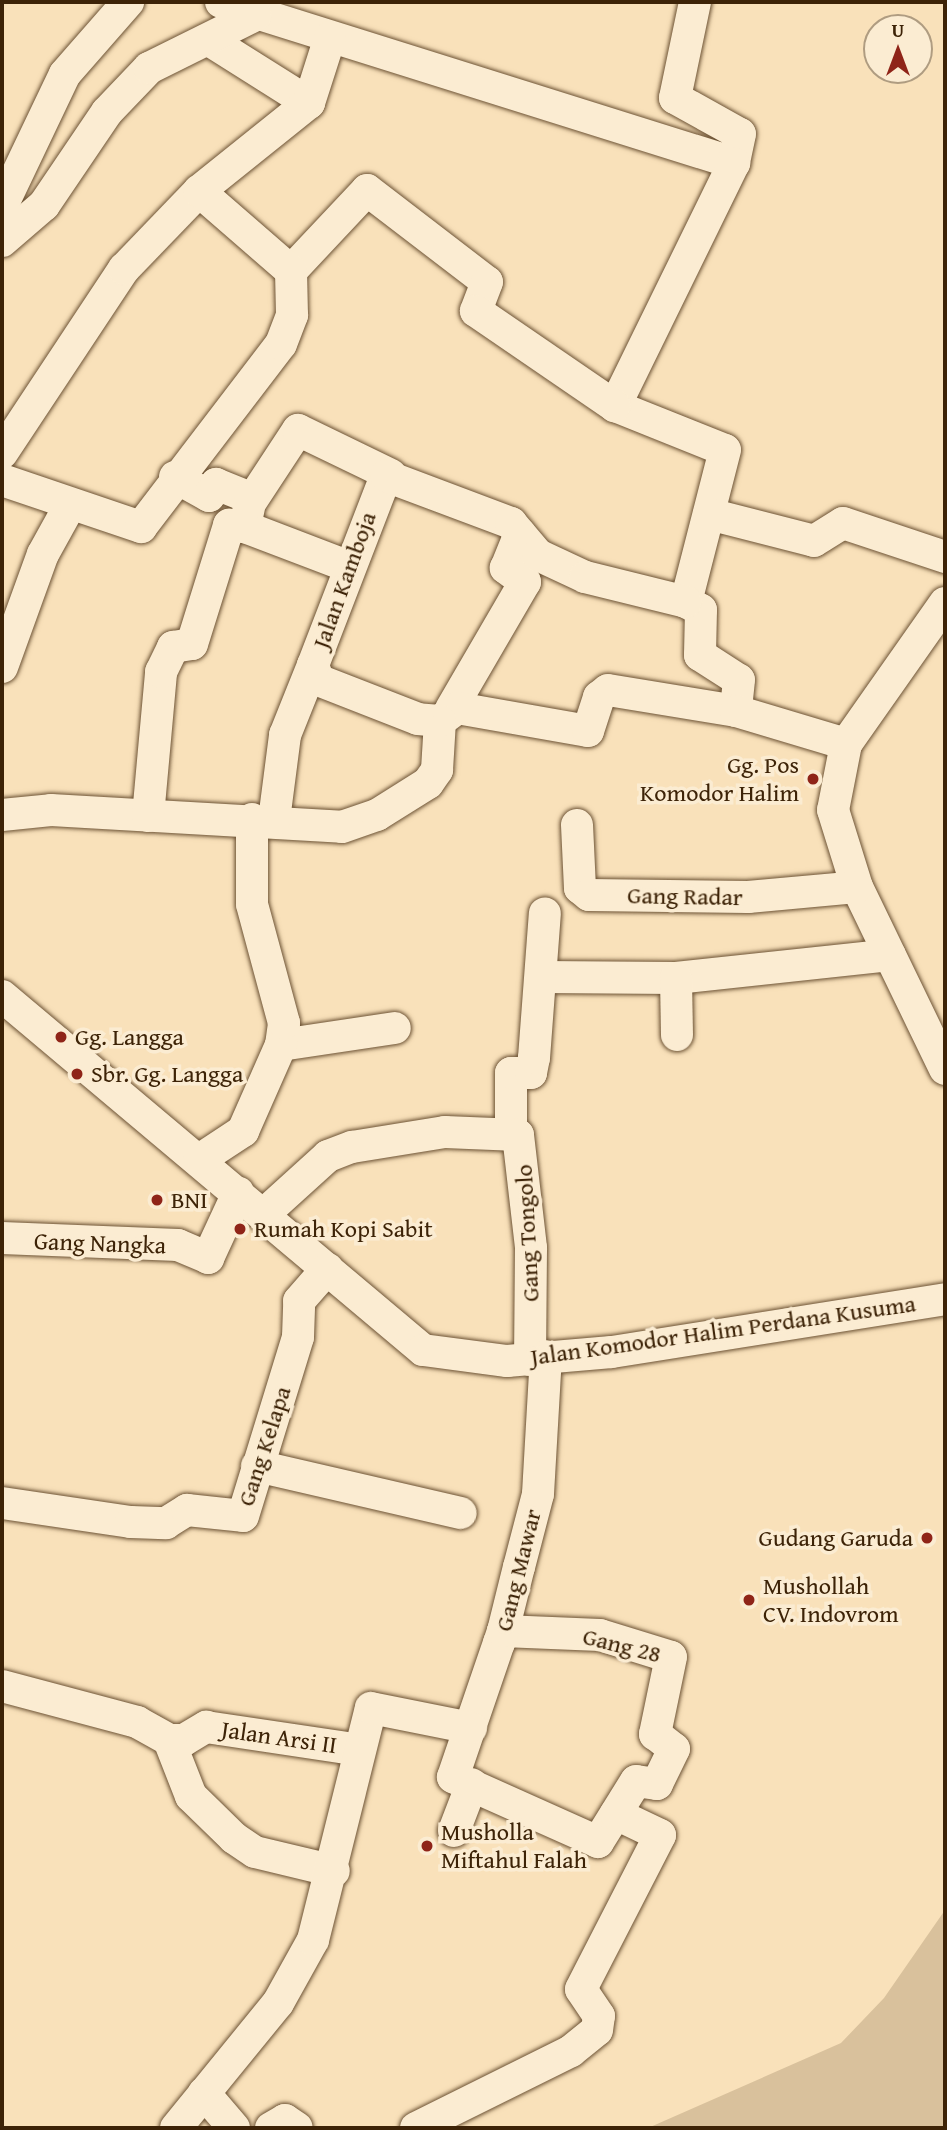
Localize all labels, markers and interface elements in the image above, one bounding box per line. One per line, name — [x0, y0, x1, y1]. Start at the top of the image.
north arrow — [863, 14, 933, 84]
text: U — [892, 16, 904, 44]
street label: Jalan Kamboja — [306, 508, 382, 652]
place label: Gg. Pos Komodor Halim — [640, 751, 799, 807]
marker: Gg. Pos Komodor Halim — [805, 771, 821, 787]
street label: Gang Radar — [627, 881, 743, 911]
place label: Gg. Langga — [75, 1023, 184, 1051]
marker: Gg. Langga — [53, 1029, 69, 1045]
place label: Sbr. Gg. Langga — [91, 1060, 243, 1088]
marker: Sbr. Gg. Langga — [69, 1066, 85, 1082]
street label: Gang Tongolo — [509, 1164, 545, 1302]
place label: BNI — [171, 1186, 208, 1214]
marker: BNI — [149, 1192, 165, 1208]
place label: Rumah Kopi Sabit — [254, 1215, 433, 1243]
marker: Rumah Kopi Sabit — [232, 1221, 248, 1237]
street label: Gang Nangka — [33, 1226, 167, 1260]
street label: Jalan Komodor Halim Perdana Kusuma — [529, 1289, 917, 1371]
street label: Gang Kelapa — [231, 1383, 297, 1509]
street label: Gang Mawar — [489, 1506, 547, 1634]
place label: Gudang Garuda — [758, 1524, 913, 1552]
marker: Gudang Garuda — [919, 1530, 935, 1546]
place label: Mushollah CV. Indovrom — [763, 1572, 899, 1628]
marker: Mushollah CV. Indovrom — [741, 1592, 757, 1608]
street label: Gang 28 — [580, 1621, 664, 1669]
street label: Jalan Arsi II — [219, 1715, 339, 1759]
place label: Musholla Miftahul Falah — [441, 1818, 587, 1874]
marker: Musholla Miftahul Falah — [419, 1838, 435, 1854]

